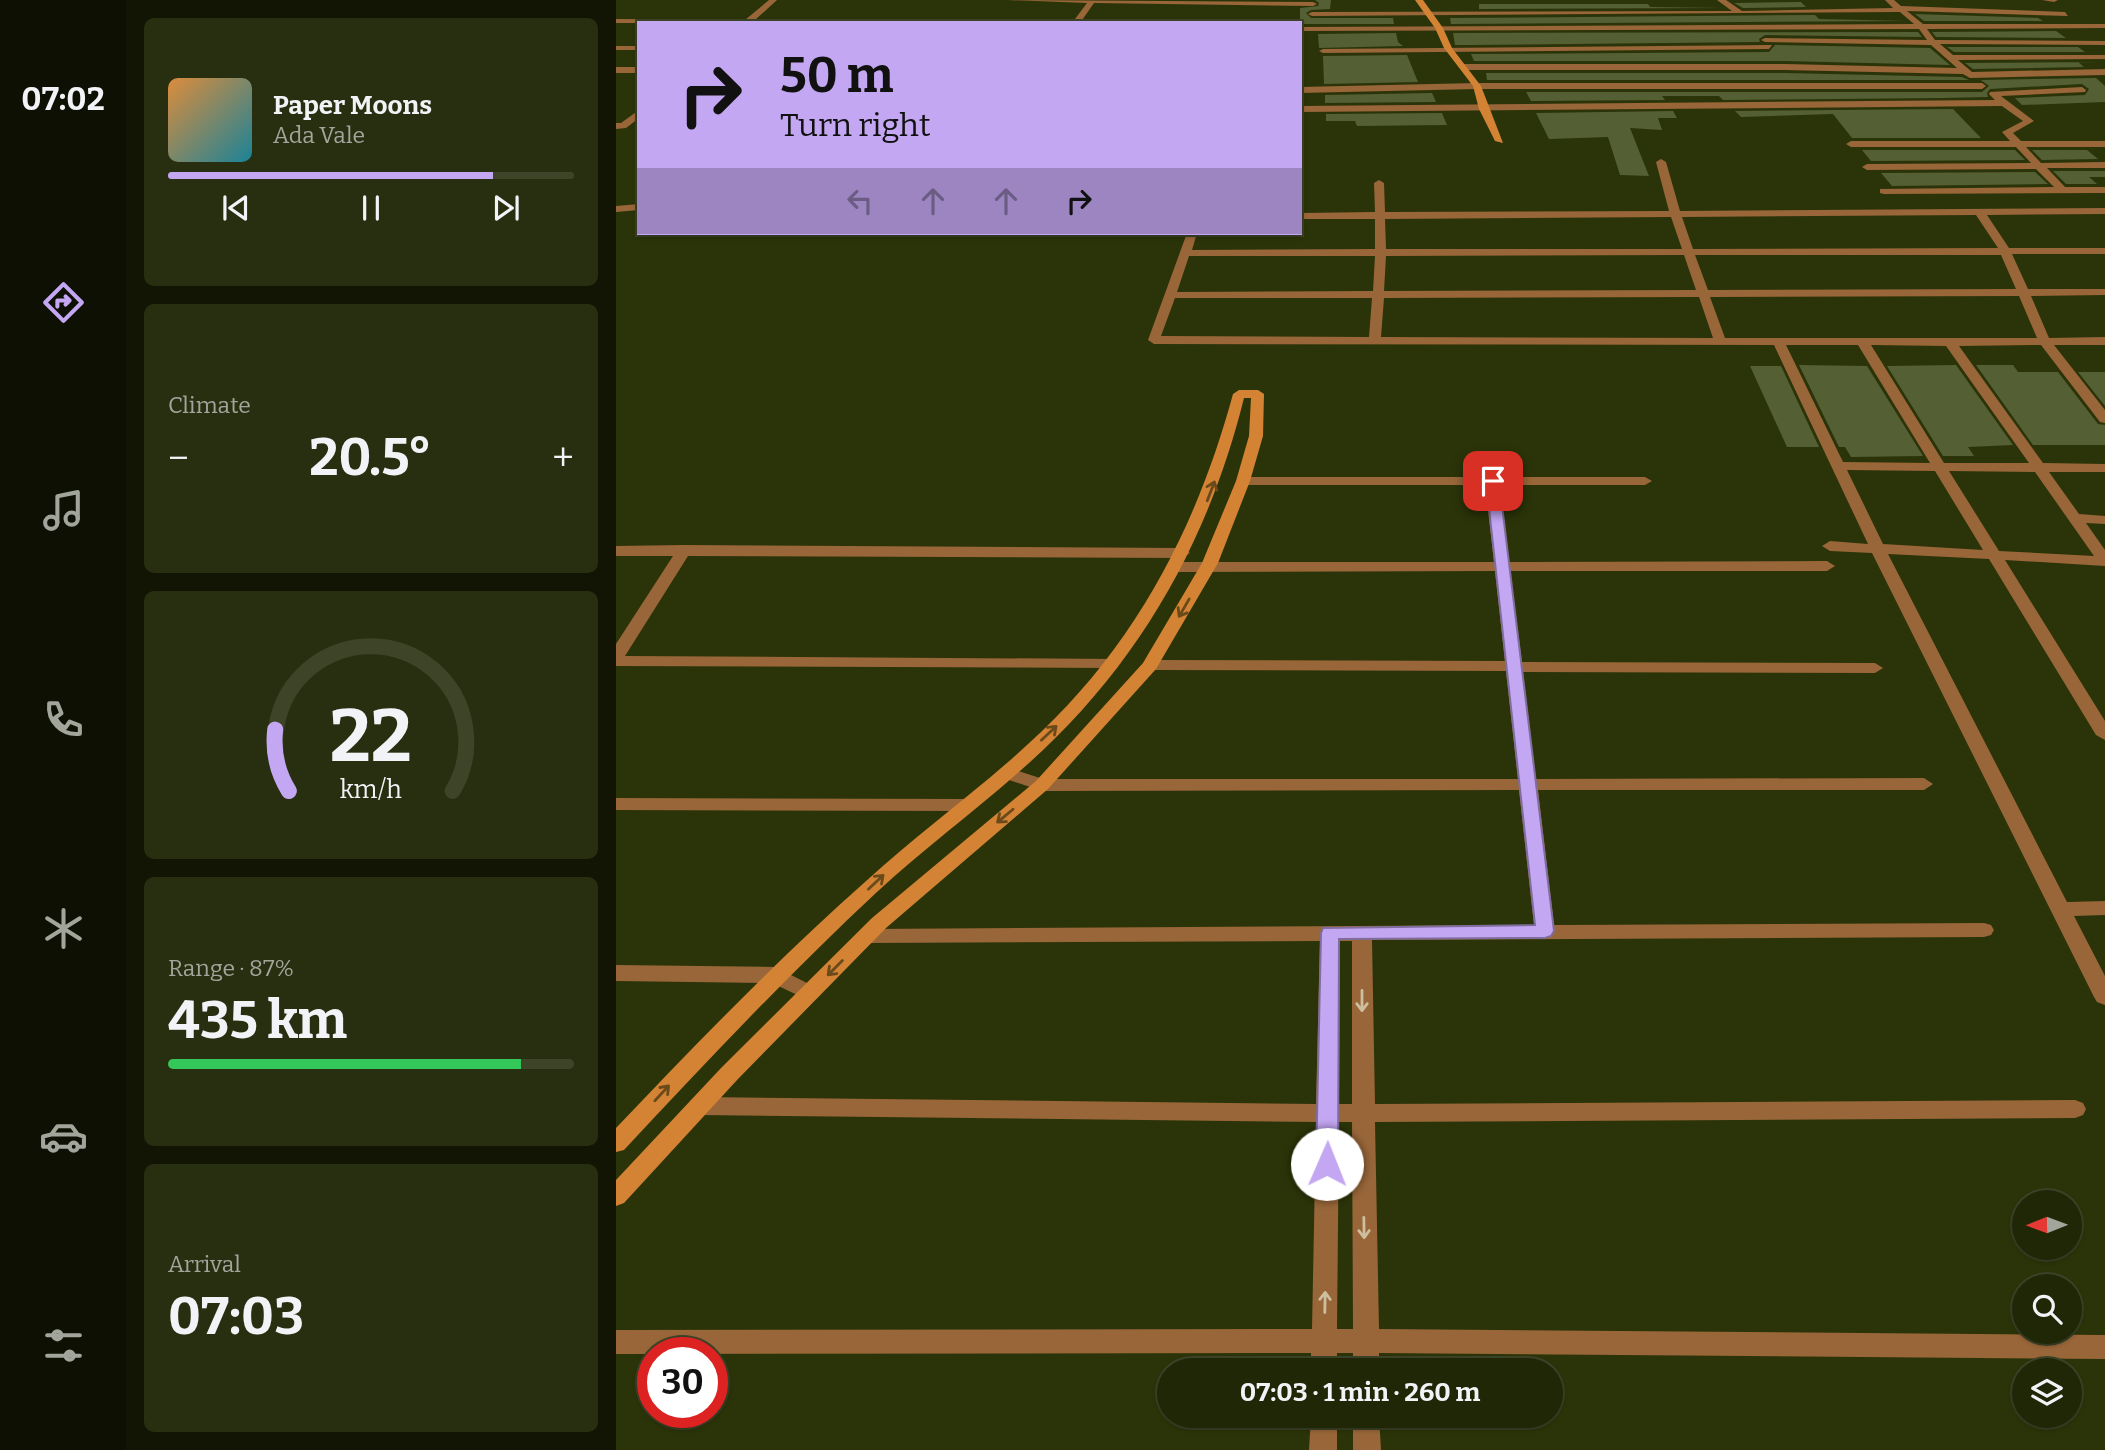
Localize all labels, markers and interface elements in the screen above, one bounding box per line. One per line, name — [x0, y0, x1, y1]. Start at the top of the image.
text: 50 m — [780, 46, 893, 105]
icon: right — [665, 49, 756, 140]
text: 07:02 — [21, 80, 105, 118]
text: Paper Moons — [273, 90, 432, 121]
text: Turn right — [780, 106, 931, 144]
text: Ada Vale — [273, 121, 365, 149]
icon: left — [841, 182, 879, 220]
icon: ahead — [914, 182, 952, 220]
icon: ahead — [987, 182, 1025, 220]
icon: right — [1060, 182, 1098, 220]
icon: previous — [217, 189, 255, 227]
icon: pause — [352, 189, 390, 227]
icon: next — [487, 189, 525, 227]
icon: directions — [39, 278, 88, 327]
text: Climate — [168, 391, 251, 419]
text: 20.5° — [309, 426, 432, 489]
text: − — [168, 435, 189, 481]
text: + — [552, 435, 574, 481]
pin — [1463, 451, 1523, 511]
icon: arrive — [1474, 462, 1512, 500]
one-way arrow — [1205, 481, 1218, 503]
icon: music — [39, 486, 88, 535]
one-way arrow — [1177, 597, 1191, 617]
text: 22 — [330, 693, 412, 780]
icon: phone — [39, 695, 88, 744]
one-way arrow — [1040, 725, 1057, 742]
text: km/h — [340, 775, 402, 805]
one-way arrow — [996, 808, 1014, 824]
one-way arrow — [868, 873, 885, 890]
icon: climate — [39, 904, 88, 953]
text: Range · 87% — [168, 954, 294, 982]
one-way arrow — [827, 959, 844, 976]
text: 435 km — [168, 989, 347, 1052]
one-way arrow — [1355, 989, 1369, 1012]
one-way arrow — [654, 1085, 671, 1102]
icon: car — [39, 1112, 88, 1161]
position arrow — [1290, 1127, 1364, 1201]
north arrow — [2012, 1190, 2082, 1260]
map controls — [2012, 1190, 2082, 1428]
one-way arrow — [1357, 1217, 1371, 1240]
text: Arrival — [168, 1250, 241, 1278]
button: search — [2012, 1274, 2082, 1344]
text: 07:03 — [168, 1285, 304, 1348]
one-way arrow — [1318, 1291, 1332, 1314]
icon: filters — [39, 1321, 88, 1370]
speed limit sign: 30 — [637, 1337, 728, 1428]
button: layers — [2012, 1358, 2082, 1428]
text: 07:03 · 1 min · 260 m — [1240, 1377, 1480, 1408]

